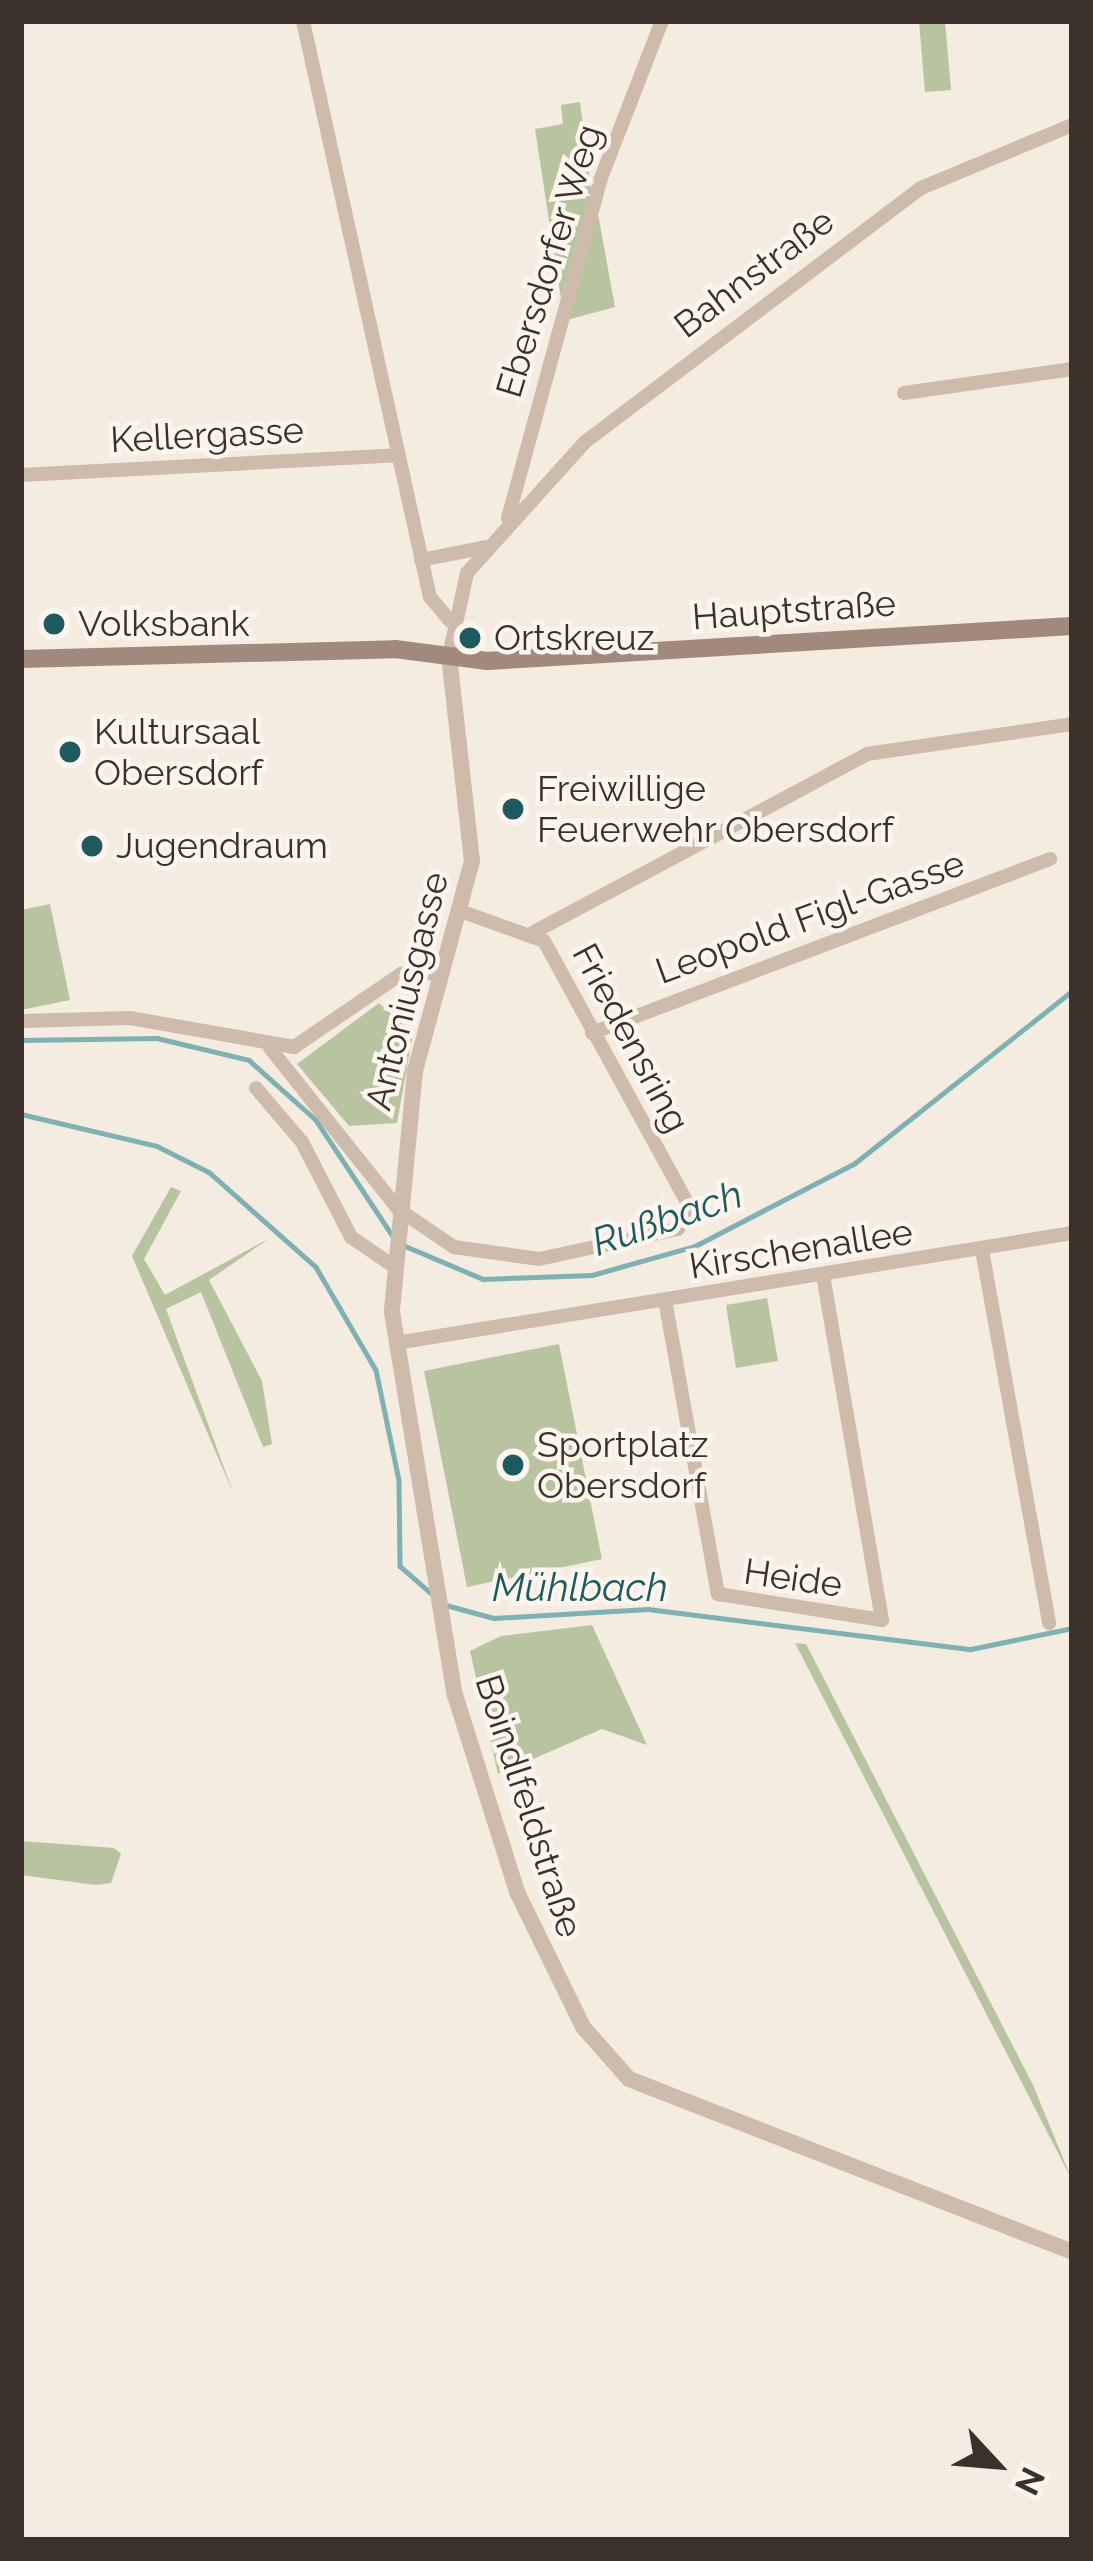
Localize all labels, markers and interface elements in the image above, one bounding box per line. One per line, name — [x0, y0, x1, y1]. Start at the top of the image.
street label: Ebersdorfer Weg — [487, 119, 611, 403]
street label: Bahnstraße — [666, 199, 842, 347]
street label: Kellergasse — [109, 408, 305, 462]
street label: Hauptstraße — [691, 581, 897, 639]
place label: Volksbank — [78, 602, 250, 646]
marker: Volksbank — [41, 611, 67, 637]
place label: Ortskreuz — [494, 616, 654, 660]
marker: Ortskreuz — [457, 625, 483, 651]
place label: Kultursaal Obersdorf — [94, 709, 263, 794]
marker: Kultursaal Obersdorf — [57, 739, 83, 765]
place label: Freiwillige Feuerwehr Obersdorf — [537, 766, 895, 851]
marker: Freiwillige Feuerwehr Obersdorf — [500, 796, 526, 822]
place label: Jugendraum — [116, 824, 328, 868]
marker: Jugendraum — [79, 833, 105, 859]
street label: Leopold Figl-Gasse — [650, 841, 970, 993]
street label: Antoniusgasse — [357, 868, 457, 1114]
street label: Friedensring — [563, 936, 699, 1140]
water label: Rußbach — [586, 1171, 748, 1265]
street label: Kirschenallee — [686, 1210, 916, 1288]
place label: Sportplatz Obersdorf — [537, 1422, 708, 1507]
marker: Sportplatz Obersdorf — [500, 1452, 526, 1478]
street label: Heide — [741, 1550, 845, 1606]
water label: Mühlbach — [492, 1564, 668, 1610]
street label: Boindlfeldstraße — [466, 1669, 592, 1943]
north arrow — [937, 2405, 1057, 2525]
text: N — [1007, 2461, 1053, 2501]

